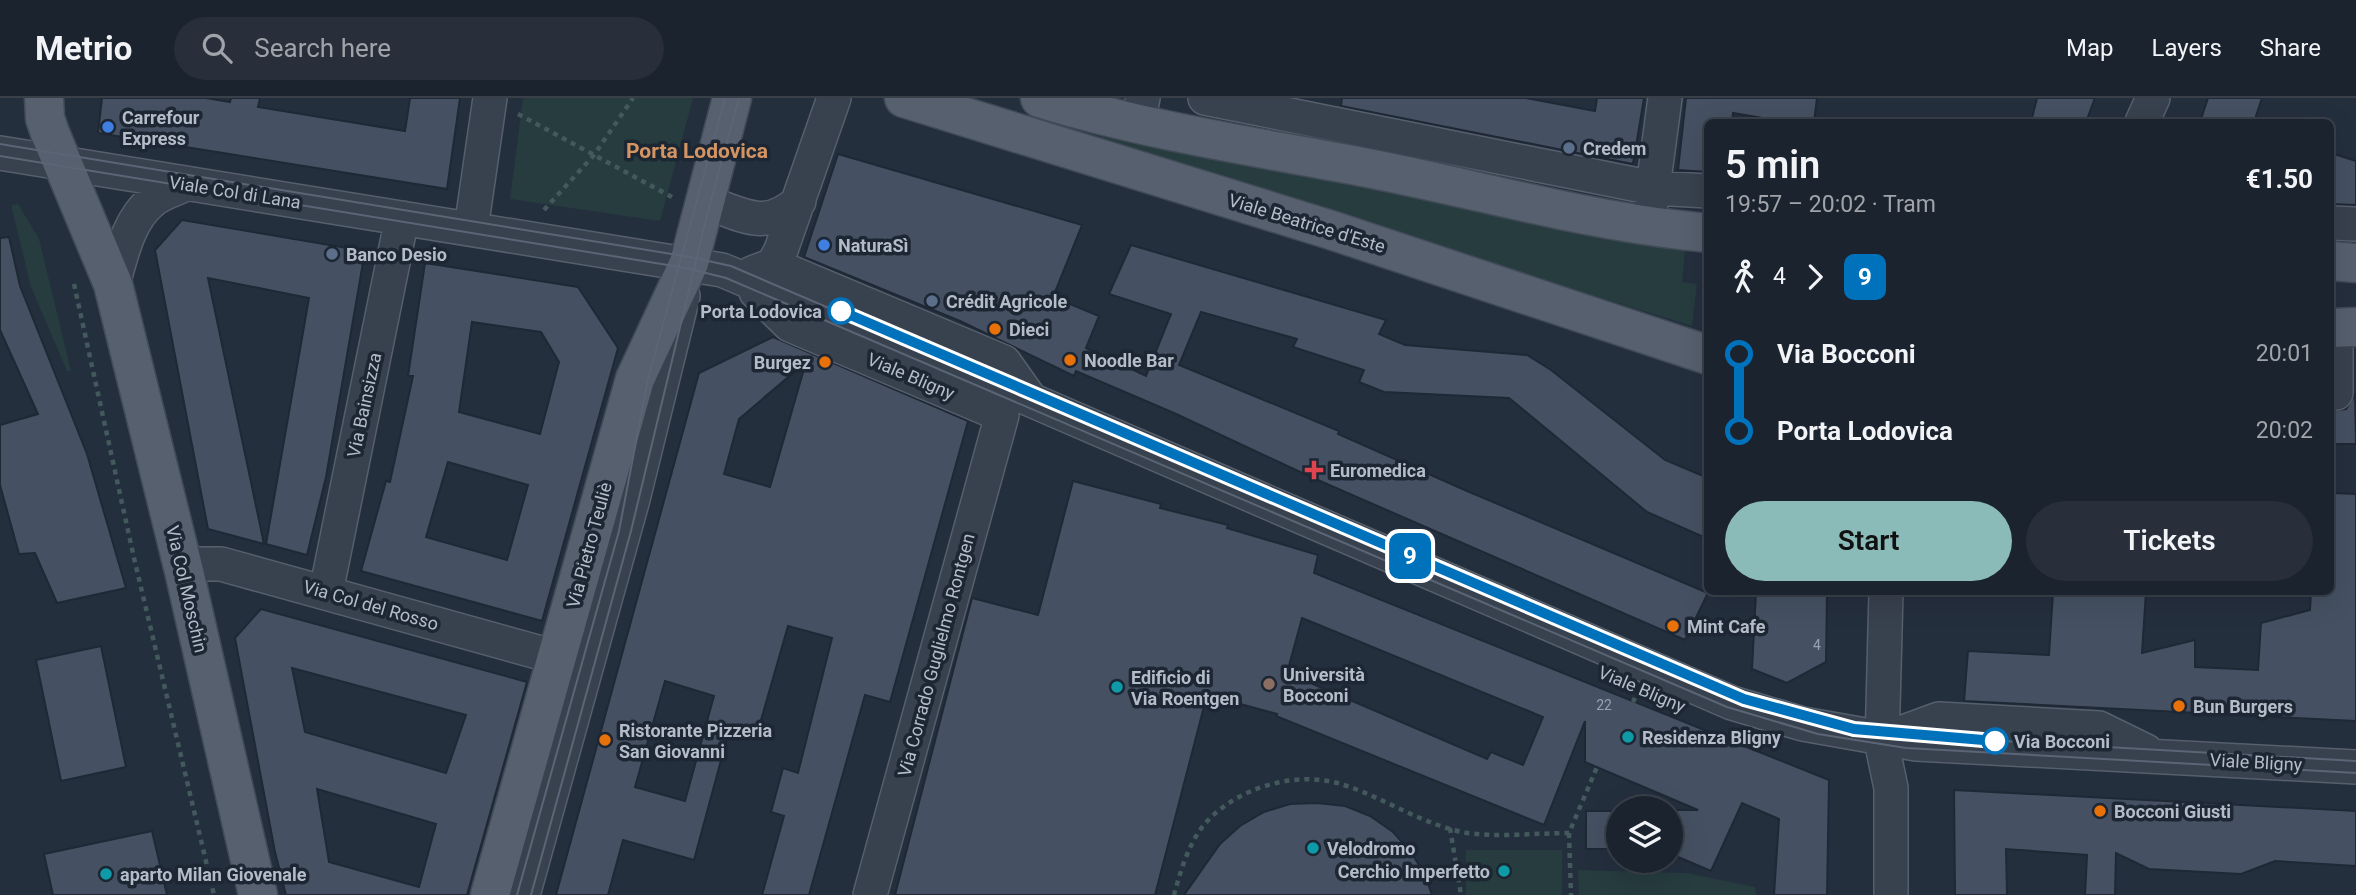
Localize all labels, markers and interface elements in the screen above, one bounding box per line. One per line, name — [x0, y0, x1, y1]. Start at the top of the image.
search box — [174, 17, 664, 80]
text: Metrio — [35, 29, 132, 68]
icon: search — [198, 29, 236, 67]
text: Search here — [254, 33, 391, 63]
text: Map — [2066, 34, 2114, 62]
text: Layers — [2152, 34, 2222, 62]
text: Share — [2260, 34, 2321, 62]
place label: Carrefour Express — [122, 107, 200, 149]
marker: Carrefour Express — [100, 119, 116, 135]
place label: Credem — [1583, 138, 1646, 159]
district label: Porta Lodovica — [626, 139, 768, 163]
marker: Credem — [1561, 140, 1577, 156]
text: 5 min — [1725, 143, 1820, 187]
text: €1.50 — [2246, 164, 2313, 194]
street label: Viale Col di Lana — [168, 171, 302, 213]
street label: Viale Beatrice d'Este — [1226, 189, 1388, 257]
text: 19:57 – 20:02 · Tram — [1725, 191, 1936, 218]
place label: NaturaSì — [838, 235, 908, 256]
marker: NaturaSì — [816, 237, 832, 253]
place label: Banco Desio — [346, 244, 447, 265]
marker: Banco Desio — [324, 246, 340, 262]
icon: walk — [1725, 258, 1763, 296]
icon: forward — [1796, 258, 1834, 296]
text: 4 — [1773, 263, 1786, 290]
text: 9 — [1858, 263, 1872, 291]
place label: Crédit Agricole — [946, 291, 1067, 312]
marker: Crédit Agricole — [924, 293, 940, 309]
marker: Porta Lodovica — [828, 298, 854, 324]
place label: Porta Lodovica — [700, 301, 822, 322]
place label: Dieci — [1009, 319, 1049, 340]
marker: Dieci — [987, 321, 1003, 337]
text: Via Bocconi — [1777, 339, 1916, 369]
text: 20:01 — [2256, 340, 2313, 367]
street label: Viale Bligny — [864, 348, 958, 404]
place label: Noodle Bar — [1084, 350, 1174, 371]
street label: Via Bainsizza — [343, 351, 385, 459]
place label: Burgez — [754, 352, 811, 373]
marker: Noodle Bar — [1062, 352, 1078, 368]
marker: Burgez — [817, 354, 833, 370]
text: Porta Lodovica — [1777, 416, 1953, 446]
text: 20:02 — [2256, 417, 2313, 444]
marker: Euromedica — [1304, 460, 1324, 480]
place label: Euromedica — [1330, 460, 1426, 481]
street label: Via Pietro Teuliè — [562, 480, 616, 610]
button: Start — [1725, 501, 2012, 581]
button: Tickets — [2026, 501, 2313, 581]
street label: Via Col Moschin — [162, 523, 212, 655]
street label: Via Corrado Guglielmo Rontgen — [893, 531, 979, 779]
line badge: 9 — [1387, 533, 1433, 579]
text: 9 — [1403, 542, 1417, 570]
street label: Via Col del Rosso — [301, 576, 441, 634]
place label: Mint Cafe — [1687, 616, 1766, 637]
marker: Mint Cafe — [1665, 618, 1681, 634]
house number: 4 — [1813, 637, 1821, 653]
street label: Viale Bligny — [1595, 661, 1689, 717]
place label: Università Bocconi — [1283, 664, 1365, 706]
place label: Edificio di Via Roentgen — [1131, 667, 1239, 709]
marker: Università Bocconi — [1261, 676, 1277, 692]
marker: Edificio di Via Roentgen — [1109, 679, 1125, 695]
place label: Bun Burgers — [2193, 696, 2293, 717]
house number: 22 — [1596, 697, 1612, 713]
marker: Bun Burgers — [2171, 698, 2187, 714]
place label: Ristorante Pizzeria San Giovanni — [619, 720, 772, 762]
place label: Residenza Bligny — [1642, 727, 1782, 748]
marker: Via Bocconi — [1982, 728, 2008, 754]
marker: Residenza Bligny — [1620, 729, 1636, 745]
place label: Via Bocconi — [2014, 731, 2110, 752]
marker: Ristorante Pizzeria San Giovanni — [597, 732, 613, 748]
street label: Viale Bligny — [2209, 749, 2303, 775]
map controls — [1606, 796, 1683, 873]
button: layers — [1606, 796, 1683, 873]
place label: Bocconi Giusti — [2114, 801, 2231, 822]
marker: Bocconi Giusti — [2092, 803, 2108, 819]
place label: Velodromo — [1327, 838, 1415, 859]
marker: Velodromo — [1305, 840, 1321, 856]
place label: Cerchio Imperfetto — [1338, 861, 1490, 882]
marker: Cerchio Imperfetto — [1496, 863, 1512, 879]
place label: aparto Milan Giovenale — [120, 864, 307, 885]
marker: aparto Milan Giovenale — [98, 866, 114, 882]

